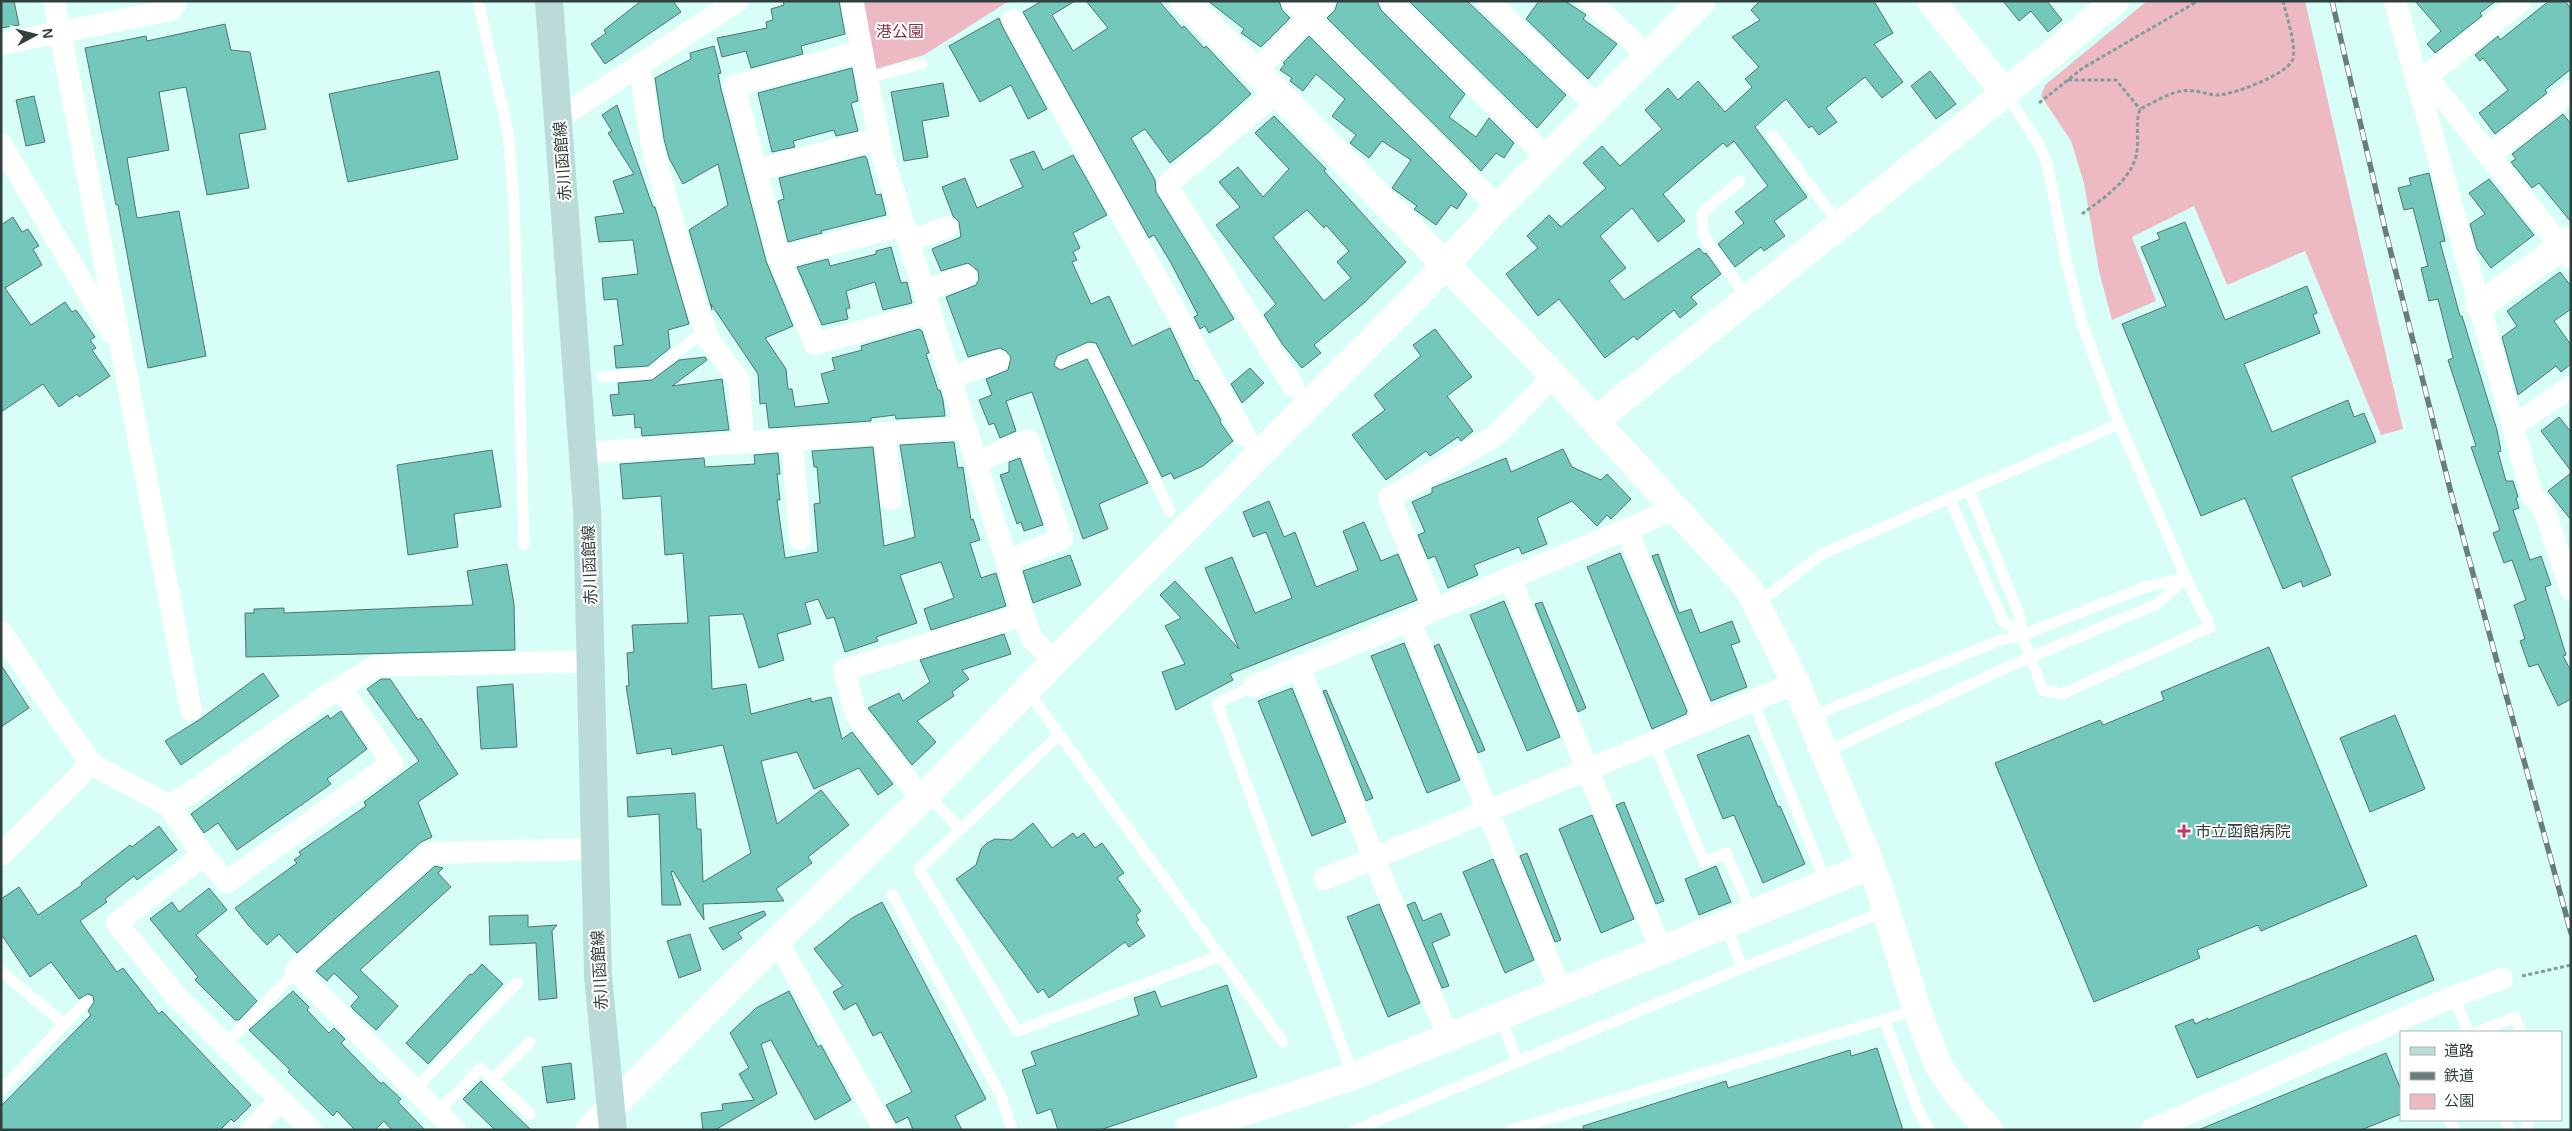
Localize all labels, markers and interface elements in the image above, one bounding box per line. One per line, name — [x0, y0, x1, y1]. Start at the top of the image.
north arrow — [10, 10, 60, 60]
park label: 港公園 — [876, 23, 924, 40]
text: N — [39, 27, 56, 39]
street label: 赤川函館線 — [551, 120, 574, 201]
street label: 赤川函館線 — [580, 525, 599, 605]
place label: 市立函館病院 — [2195, 823, 2291, 840]
marker: 市立函館病院 — [2177, 824, 2191, 838]
street label: 赤川函館線 — [589, 930, 610, 1010]
legend — [2400, 1031, 2562, 1121]
text: 道路 — [2444, 1042, 2474, 1059]
text: 鉄道 — [2444, 1067, 2474, 1084]
text: 公園 — [2444, 1092, 2474, 1109]

